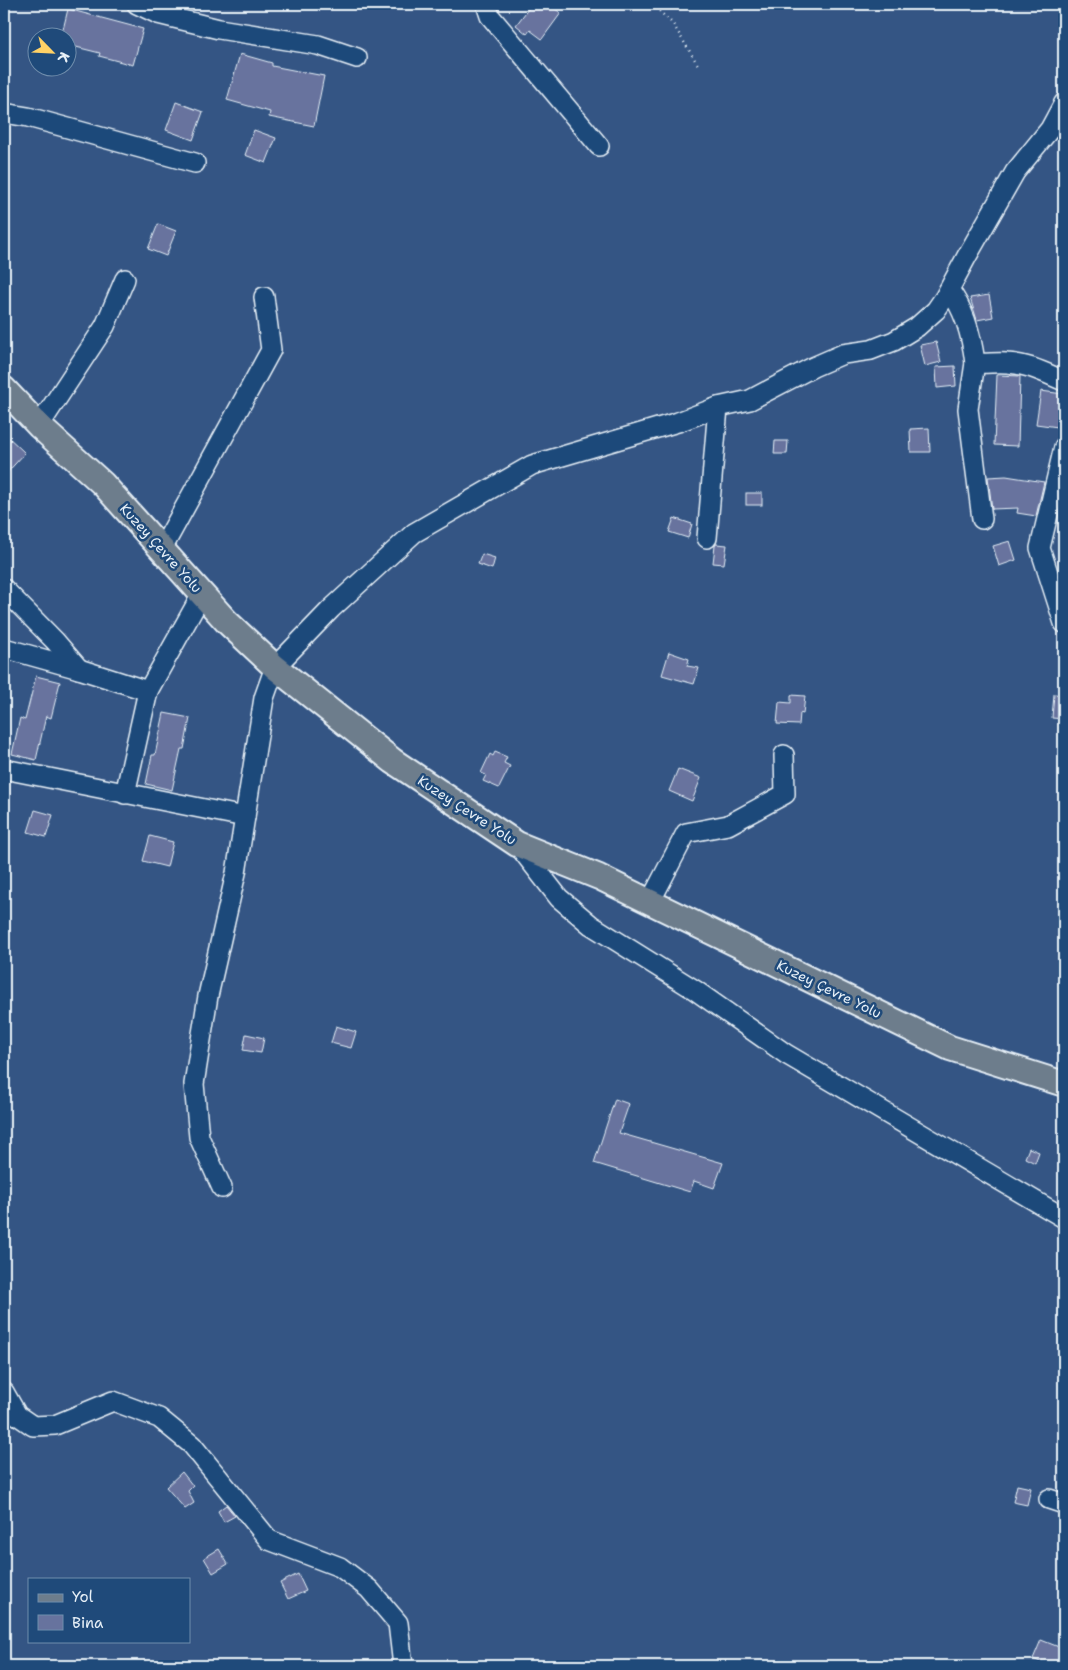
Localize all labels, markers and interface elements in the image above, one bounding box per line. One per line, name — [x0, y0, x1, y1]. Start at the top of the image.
north arrow — [28, 28, 78, 78]
text: K — [54, 49, 74, 66]
street label: Kuzey Çevre Yolu — [116, 500, 206, 596]
street label: Kuzey Çevre Yolu — [414, 771, 520, 849]
street label: Kuzey Çevre Yolu — [774, 956, 884, 1022]
legend — [28, 1578, 190, 1642]
text: Yol — [72, 1587, 94, 1607]
text: Bina — [72, 1613, 104, 1633]

